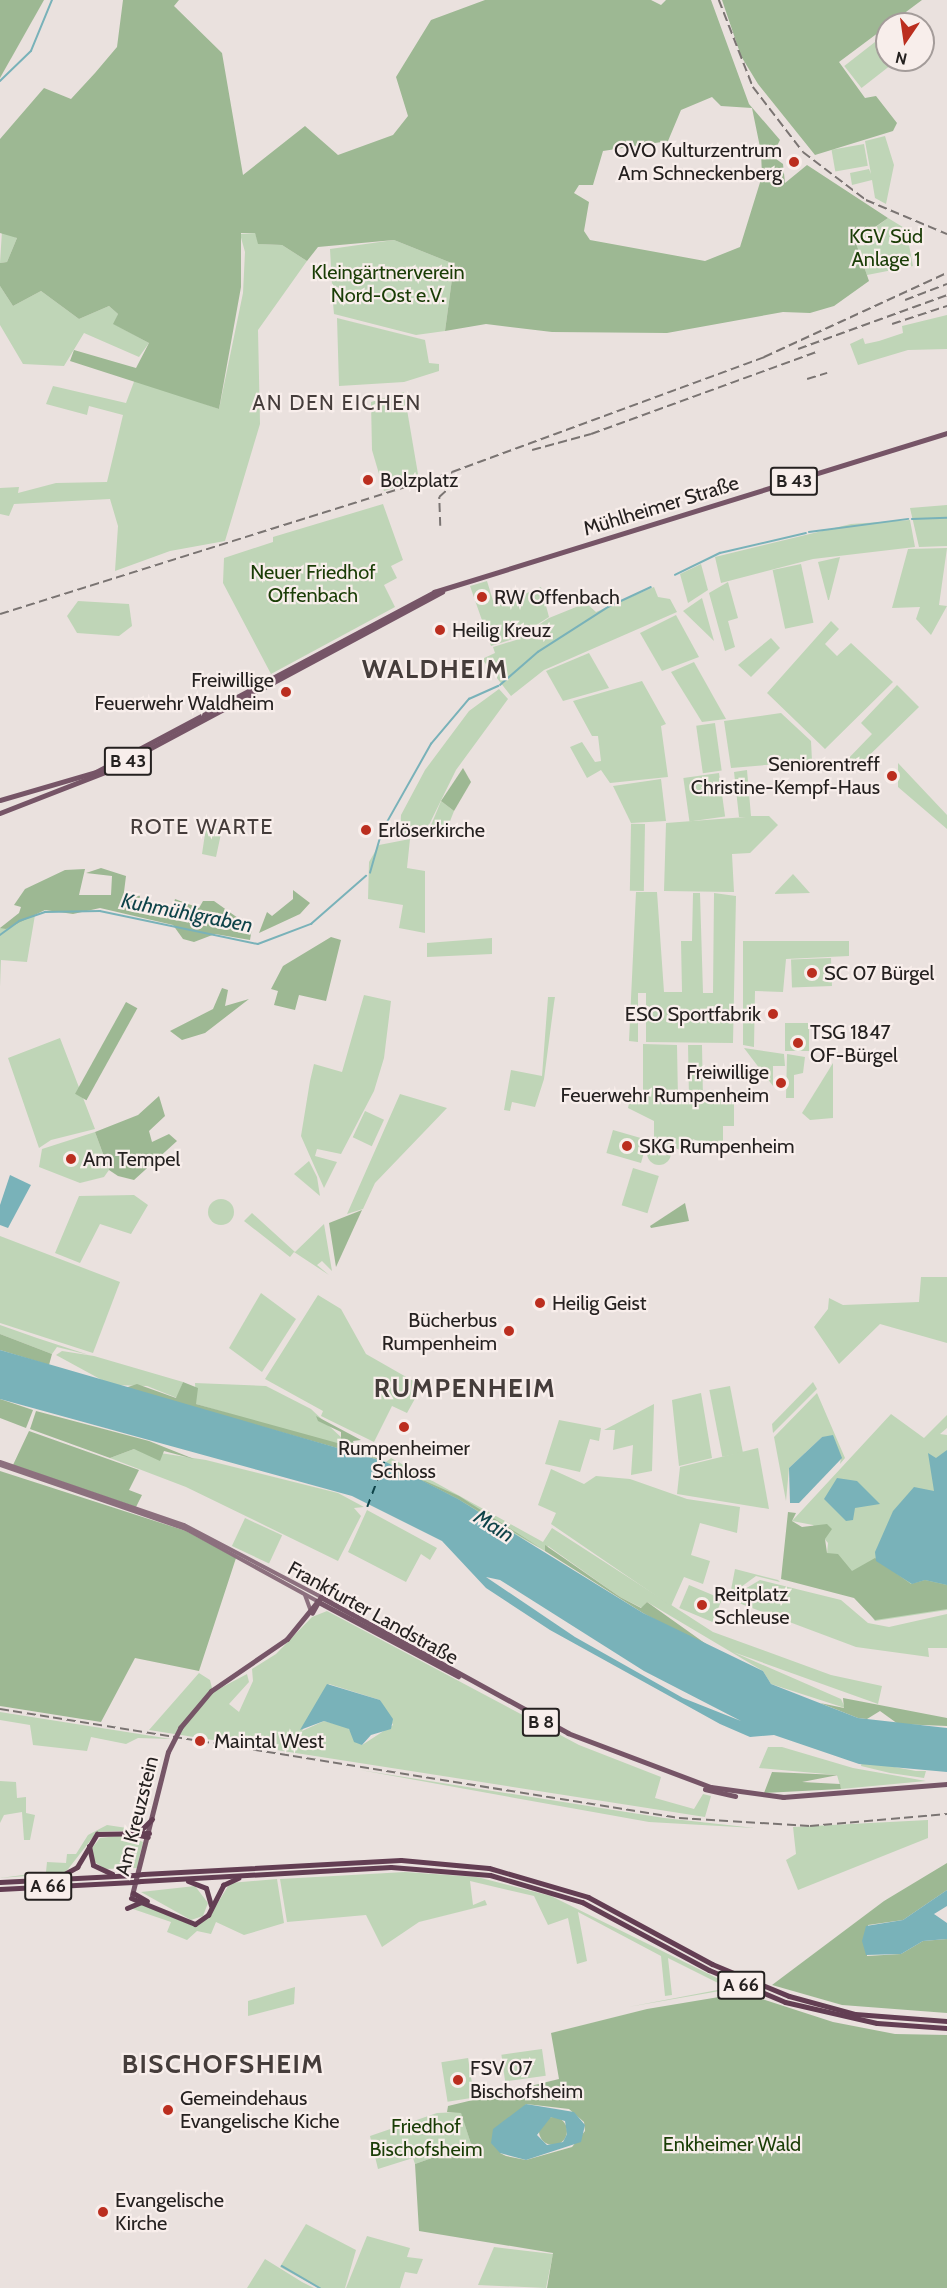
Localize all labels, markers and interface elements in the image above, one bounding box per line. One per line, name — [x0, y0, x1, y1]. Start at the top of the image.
north arrow — [875, 12, 935, 72]
text: N — [894, 48, 909, 69]
place label: OVO Kulturzentrum Am Schneckenberg — [614, 138, 782, 185]
marker: OVO Kulturzentrum Am Schneckenberg — [787, 155, 801, 169]
park label: KGV Süd Anlage 1 — [849, 224, 923, 271]
park label: Kleingärtnerverein Nord-Ost e.V. — [311, 260, 465, 307]
district label: AN DEN EICHEN — [252, 390, 422, 416]
road number: B 43 — [768, 466, 820, 496]
place label: Bolzplatz — [380, 468, 458, 492]
street label: Mühlheimer Straße — [580, 471, 742, 541]
marker: Bolzplatz — [361, 473, 375, 487]
park label: Neuer Friedhof Offenbach — [250, 561, 376, 608]
place label: RW Offenbach — [494, 585, 620, 609]
marker: RW Offenbach — [475, 590, 489, 604]
place label: Heilig Kreuz — [452, 618, 551, 642]
marker: Heilig Kreuz — [433, 623, 447, 637]
district label: WALDHEIM — [362, 654, 508, 686]
place label: Freiwillige Feuerwehr Waldheim — [95, 668, 274, 715]
marker: Freiwillige Feuerwehr Waldheim — [279, 685, 293, 699]
road number: B 43 — [102, 746, 154, 776]
place label: Seniorentreff Christine-Kempf-Haus — [691, 752, 880, 799]
marker: Seniorentreff Christine-Kempf-Haus — [885, 769, 899, 783]
district label: ROTE WARTE — [130, 814, 274, 840]
place label: Erlöserkirche — [378, 818, 485, 842]
marker: Erlöserkirche — [359, 823, 373, 837]
water label: Kuhmühlgraben — [119, 888, 255, 938]
place label: SC 07 Bürgel — [824, 961, 934, 985]
marker: SC 07 Bürgel — [805, 966, 819, 980]
place label: ESO Sportfabrik — [625, 1002, 761, 1026]
marker: ESO Sportfabrik — [766, 1007, 780, 1021]
place label: TSG 1847 OF-Bürgel — [810, 1020, 898, 1067]
marker: TSG 1847 OF-Bürgel — [791, 1036, 805, 1050]
place label: Freiwillige Feuerwehr Rumpenheim — [561, 1060, 769, 1107]
marker: Freiwillige Feuerwehr Rumpenheim — [774, 1076, 788, 1090]
place label: SKG Rumpenheim — [639, 1134, 795, 1158]
marker: SKG Rumpenheim — [620, 1139, 634, 1153]
place label: Am Tempel — [83, 1147, 180, 1171]
marker: Am Tempel — [64, 1152, 78, 1166]
place label: Heilig Geist — [552, 1291, 647, 1315]
marker: Heilig Geist — [533, 1296, 547, 1310]
place label: Bücherbus Rumpenheim — [382, 1308, 497, 1355]
marker: Bücherbus Rumpenheim — [502, 1324, 516, 1338]
district label: RUMPENHEIM — [374, 1373, 556, 1405]
marker: Rumpenheimer Schloss — [397, 1420, 411, 1434]
place label: Rumpenheimer Schloss — [338, 1436, 470, 1483]
water label: Main — [469, 1504, 519, 1548]
street label: Frankfurter Landstraße — [284, 1556, 462, 1670]
place label: Reitplatz Schleuse — [714, 1582, 789, 1629]
marker: Reitplatz Schleuse — [695, 1598, 709, 1612]
road number: B 8 — [522, 1707, 560, 1737]
place label: Maintal West — [214, 1729, 324, 1753]
marker: Maintal West — [191, 1732, 209, 1750]
street label: Am Kreuzstein — [111, 1754, 163, 1878]
road number: A 66 — [24, 1871, 72, 1901]
road number: A 66 — [717, 1970, 765, 2000]
district label: BISCHOFSHEIM — [122, 2049, 324, 2081]
place label: FSV 07 Bischofsheim — [470, 2056, 583, 2103]
marker: FSV 07 Bischofsheim — [451, 2073, 465, 2087]
place label: Gemeindehaus Evangelische Kiche — [180, 2086, 340, 2133]
marker: Gemeindehaus Evangelische Kiche — [161, 2103, 175, 2117]
park label: Friedhof Bischofsheim — [370, 2115, 482, 2162]
park label: Enkheimer Wald — [663, 2132, 801, 2156]
place label: Evangelische Kirche — [115, 2188, 224, 2235]
marker: Evangelische Kirche — [96, 2205, 110, 2219]

